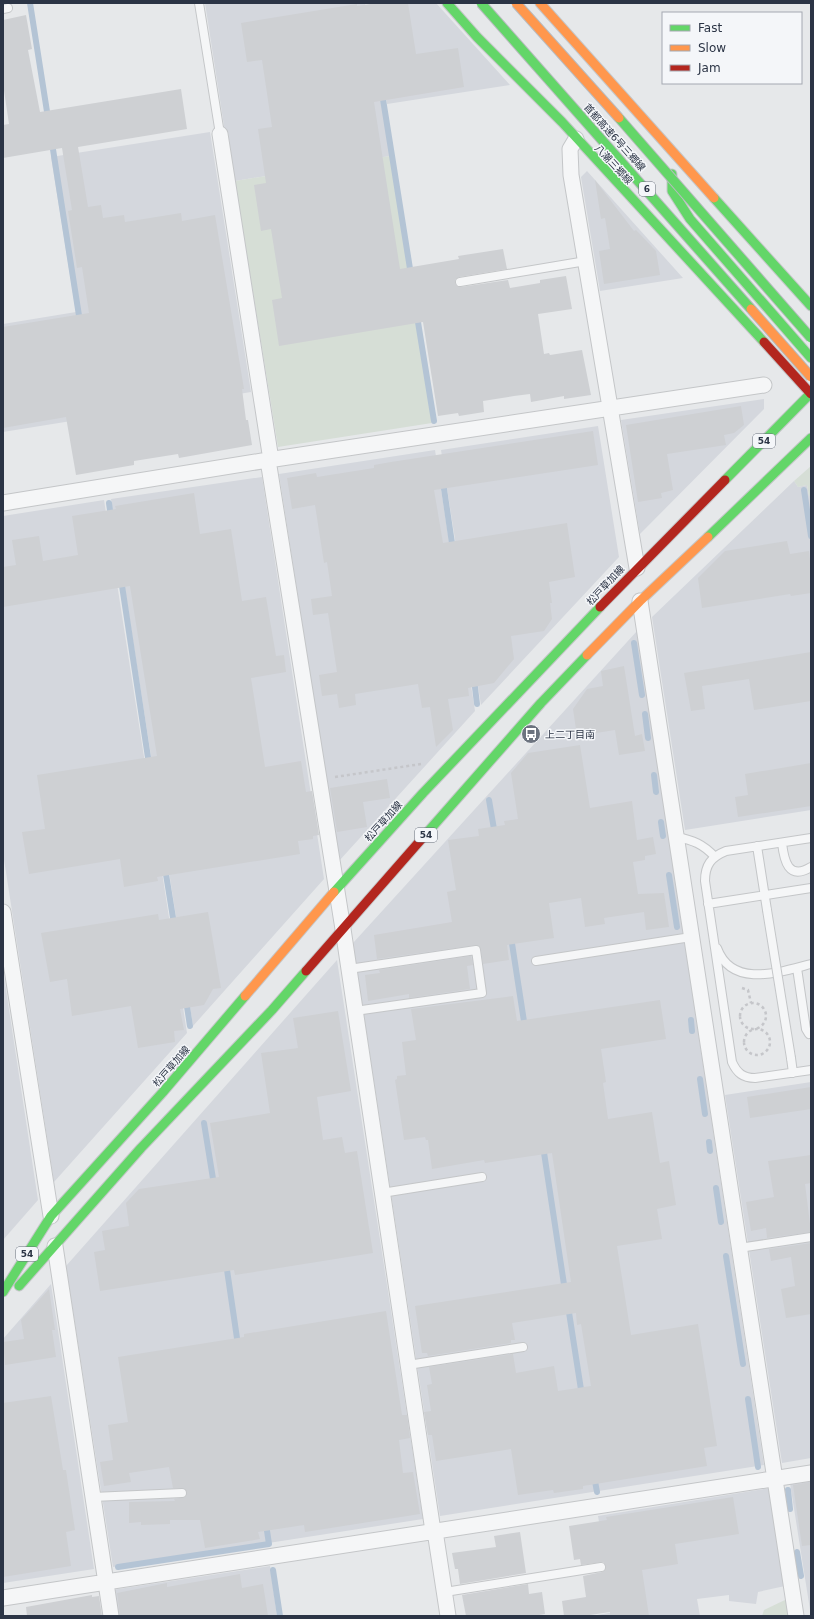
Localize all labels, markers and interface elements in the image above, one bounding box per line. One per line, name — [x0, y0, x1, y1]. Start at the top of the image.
legend — [662, 12, 802, 84]
text: Fast — [698, 21, 722, 35]
text: Slow — [698, 41, 726, 55]
text: Jam — [697, 61, 721, 75]
street label: 首都高速6号三郷線 — [582, 102, 648, 173]
street label: 八潮三郷線 — [593, 142, 635, 186]
road number: 6 — [639, 182, 655, 196]
road number: 54 — [753, 434, 775, 448]
street label: 松戸草加線 — [584, 563, 626, 607]
bus stop icon: 上二丁目南 — [520, 723, 542, 745]
place label: 上二丁目南 — [545, 729, 595, 740]
street label: 松戸草加線 — [363, 799, 404, 844]
road number: 54 — [415, 828, 437, 842]
street label: 松戸草加線 — [151, 1044, 192, 1089]
road number: 54 — [16, 1247, 38, 1261]

